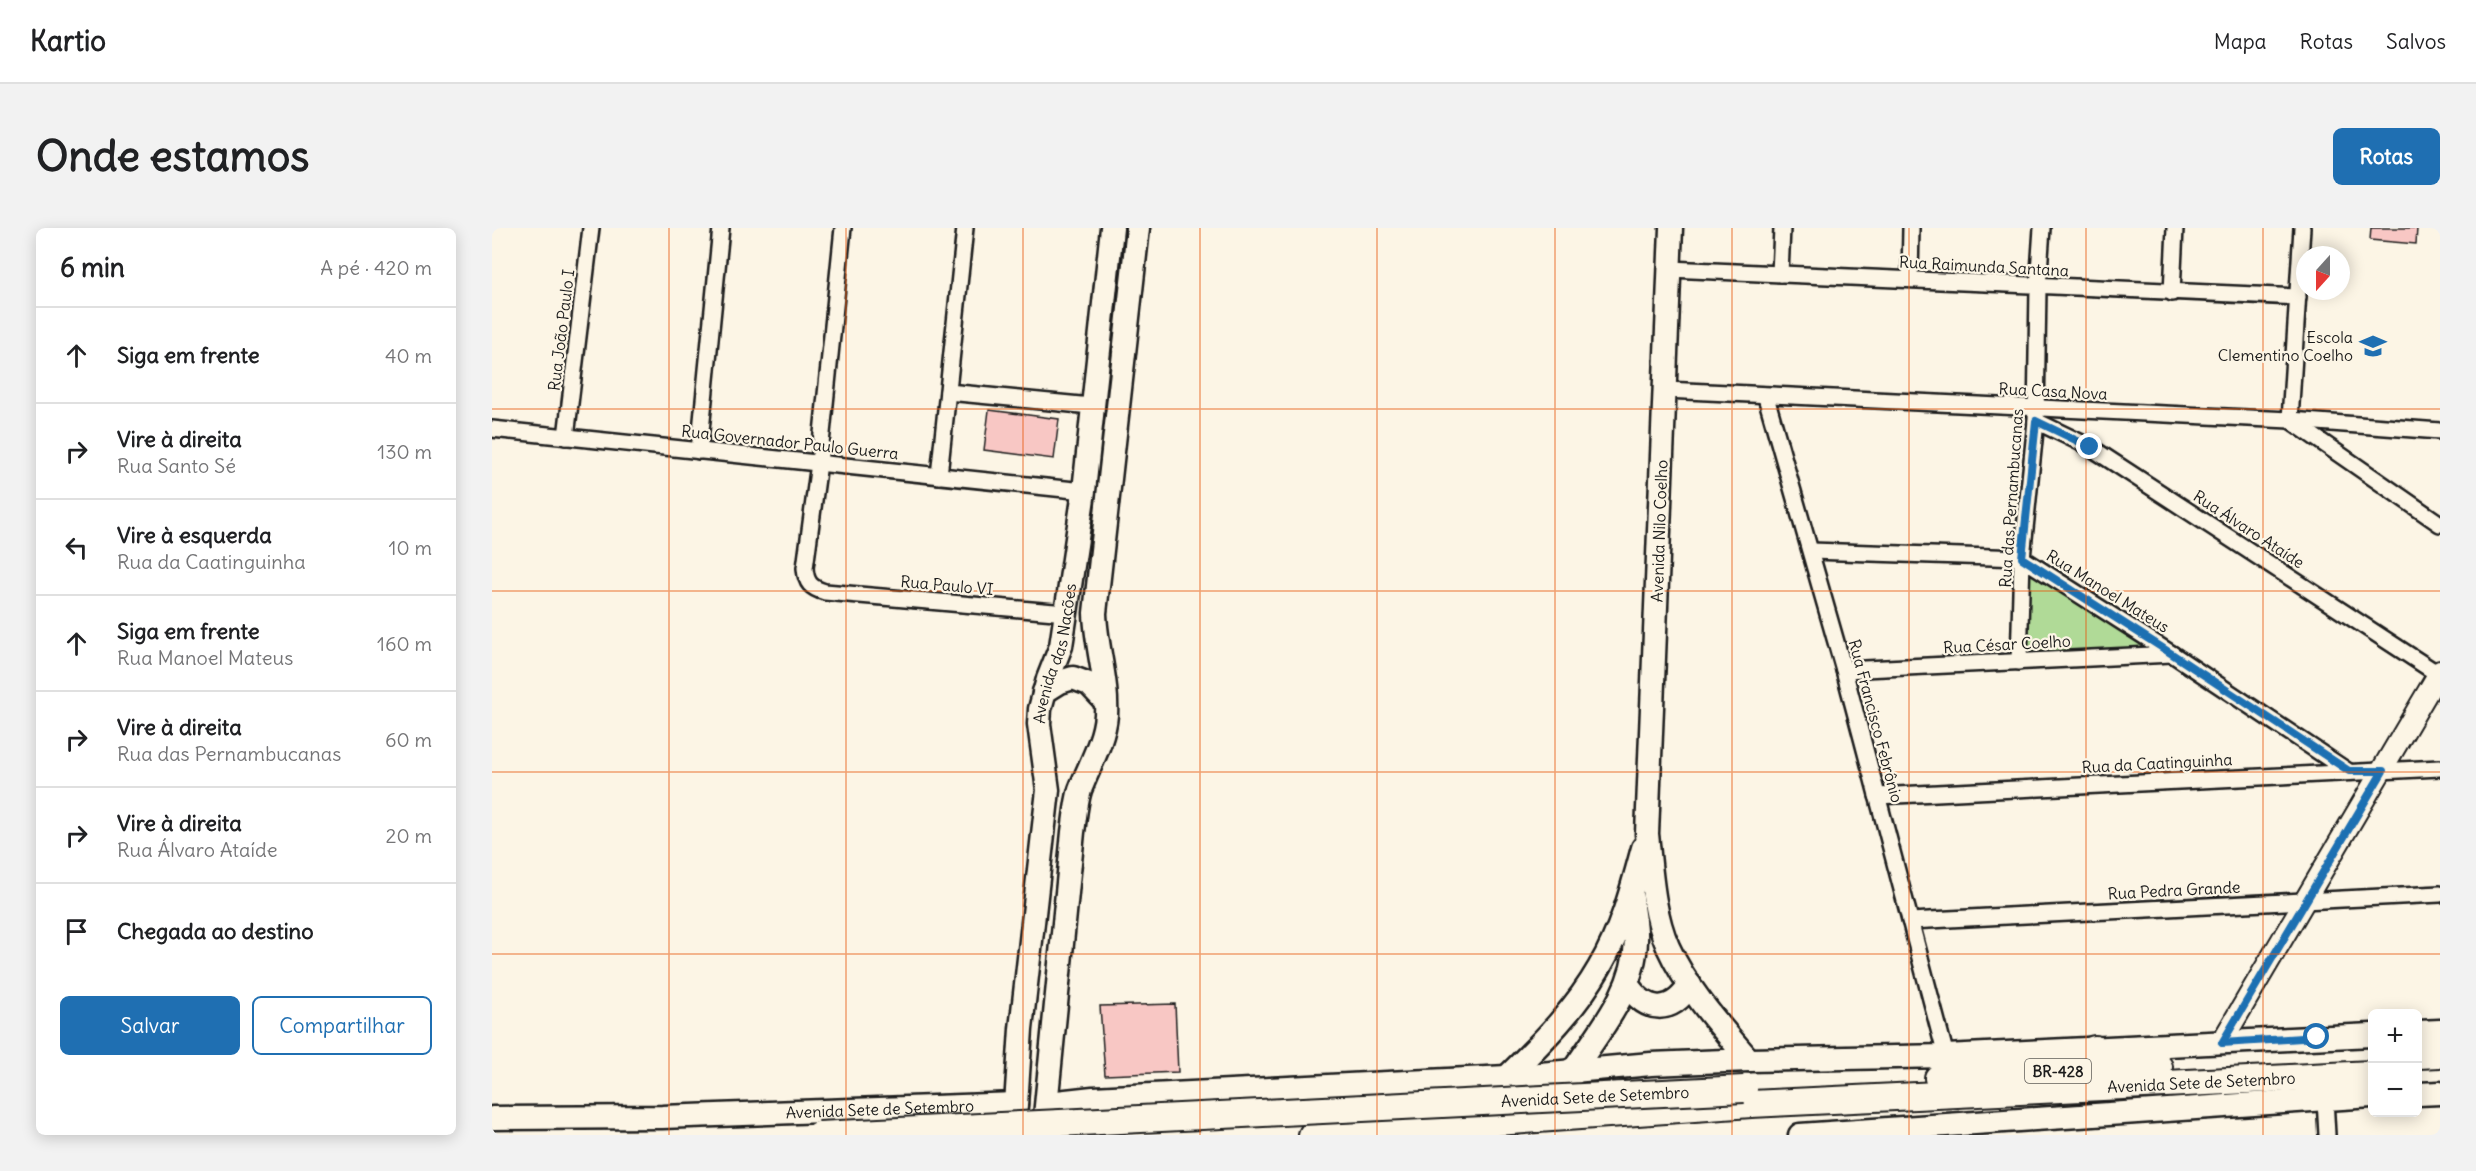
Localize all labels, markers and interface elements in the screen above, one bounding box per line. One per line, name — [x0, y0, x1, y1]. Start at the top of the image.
text: Kartio — [30, 23, 106, 59]
text: Mapa — [2214, 28, 2267, 55]
text: Rotas — [2300, 28, 2353, 55]
text: Salvos — [2386, 28, 2446, 55]
button: Rotas — [2333, 128, 2440, 185]
text: Onde estamos — [36, 130, 309, 182]
north arrow — [2296, 246, 2350, 300]
text: 6 min — [60, 251, 125, 284]
street label: Rua Raimunda Santana — [1899, 252, 2069, 280]
text: A pé · 420 m — [320, 255, 432, 280]
street label: Rua João Paulo I — [544, 268, 578, 392]
place label: Escola Clementino Coelho — [2218, 327, 2353, 365]
school or university icon: Escola Clementino Coelho — [2358, 331, 2388, 361]
icon: ahead — [60, 339, 93, 372]
text: Siga em frente — [117, 341, 260, 369]
text: 40 m — [385, 343, 432, 368]
street label: Rua Casa Nova — [1998, 378, 2108, 404]
street label: Rua das Pernambucanas — [1995, 408, 2027, 588]
street label: Rua Governador Paulo Guerra — [680, 421, 900, 463]
text: Vire à direita — [117, 425, 242, 453]
route end — [2076, 433, 2102, 459]
icon: right — [60, 435, 93, 468]
text: 130 m — [377, 439, 432, 464]
text: Rua Santo Sé — [117, 453, 236, 478]
street label: Avenida Nilo Coelho — [1647, 459, 1671, 603]
street label: Rua Álvaro Ataíde — [2190, 486, 2308, 572]
text: Vire à esquerda — [117, 521, 272, 549]
icon: left — [60, 531, 93, 564]
text: 10 m — [389, 535, 432, 560]
street label: Rua Manoel Mateus — [2043, 545, 2173, 637]
text: Rua da Caatinguinha — [117, 549, 306, 574]
street label: Rua Paulo VI — [900, 571, 994, 599]
street label: Avenida das Nações — [1029, 582, 1080, 724]
text: Siga em frente — [117, 617, 260, 645]
icon: ahead — [60, 627, 93, 660]
text: 160 m — [377, 631, 432, 656]
street label: Rua César Coelho — [1943, 631, 2071, 657]
street label: Rua Francisco Febrônio — [1845, 637, 1907, 805]
text: Rua Manoel Mateus — [117, 645, 293, 670]
text: Vire à direita — [117, 713, 242, 741]
icon: right — [60, 723, 93, 756]
text: 60 m — [385, 727, 432, 752]
text: Rua das Pernambucanas — [117, 741, 341, 766]
street label: Rua da Caatinguinha — [2081, 749, 2233, 777]
text: Vire à direita — [117, 809, 242, 837]
icon: right — [60, 819, 93, 852]
text: 20 m — [386, 823, 432, 848]
text: Rua Álvaro Ataíde — [117, 837, 277, 862]
street label: Rua Pedra Grande — [2107, 877, 2241, 903]
icon: arrive — [60, 915, 93, 948]
text: Chegada ao destino — [117, 917, 314, 945]
button: Salvar — [60, 996, 240, 1055]
button: Compartilhar — [252, 996, 432, 1055]
map controls — [2368, 1009, 2422, 1117]
button: + — [2368, 1009, 2422, 1063]
route start — [2303, 1023, 2329, 1049]
road number: BR-428 — [2025, 1059, 2091, 1083]
button: − — [2368, 1063, 2422, 1117]
street label: Avenida Sete de Setembro — [2107, 1068, 2296, 1097]
street label: Avenida Sete de Setembro — [1500, 1082, 1690, 1111]
street label: Avenida Sete de Setembro — [785, 1096, 974, 1122]

